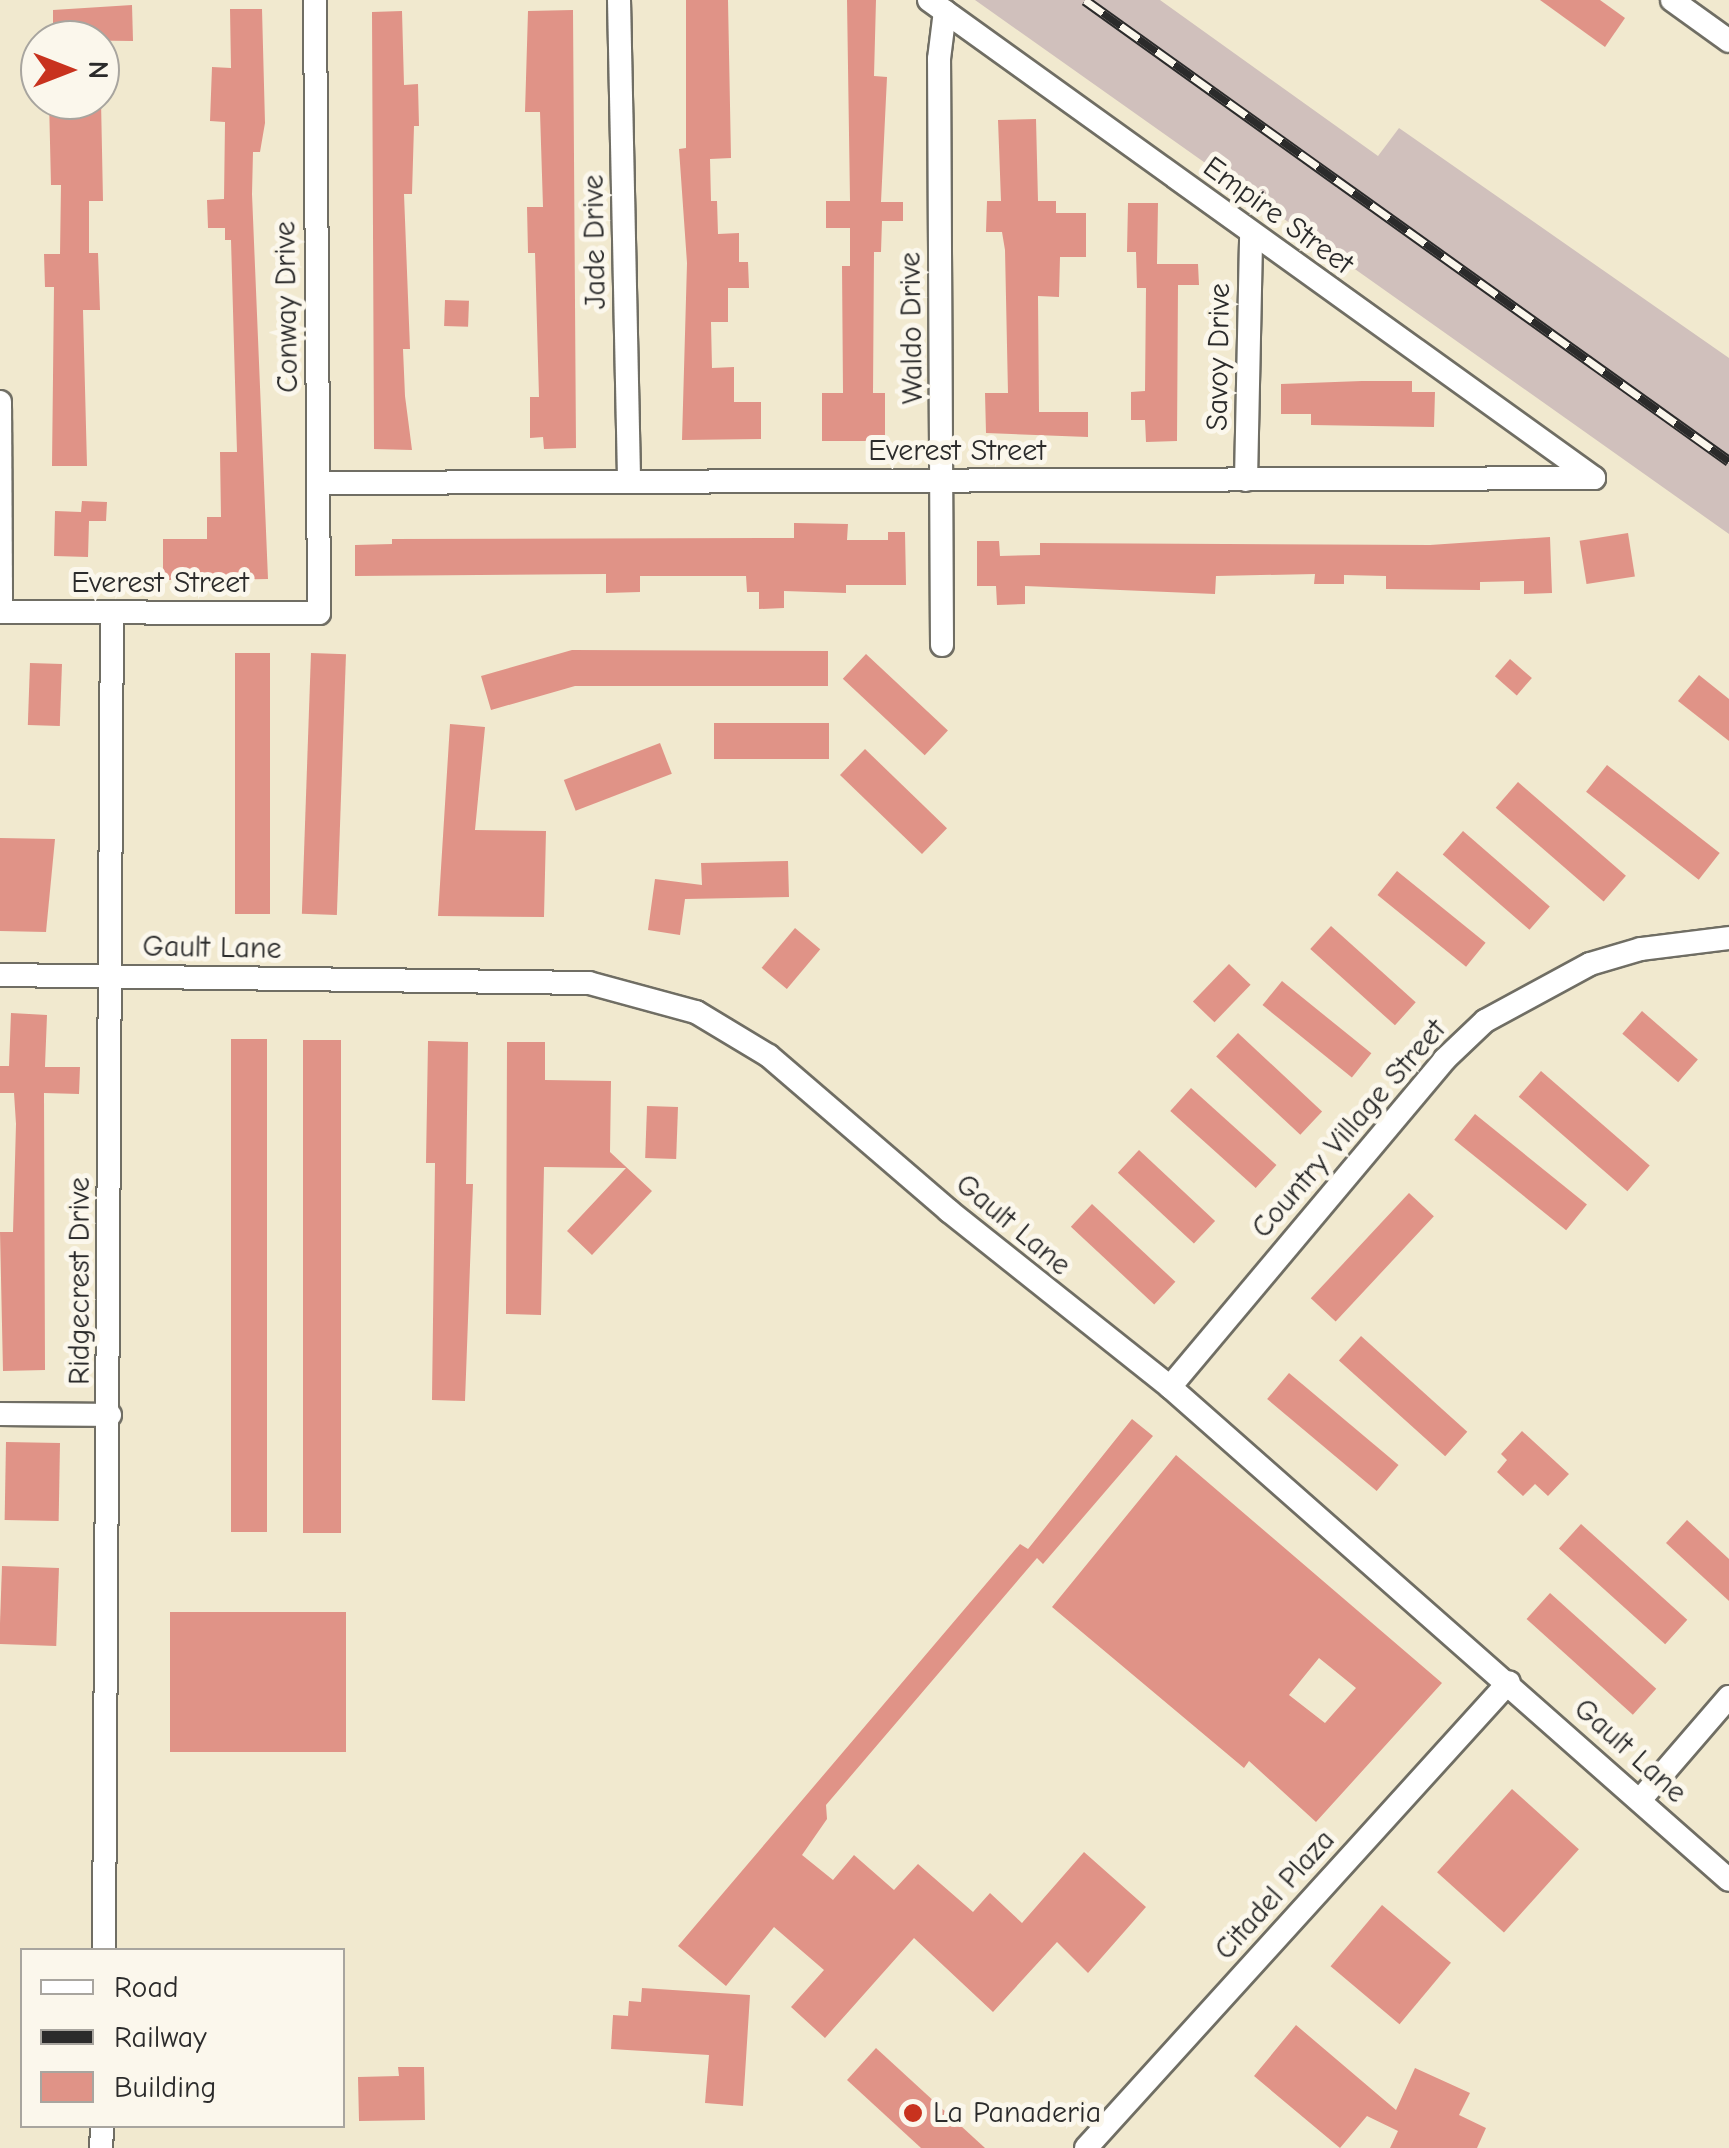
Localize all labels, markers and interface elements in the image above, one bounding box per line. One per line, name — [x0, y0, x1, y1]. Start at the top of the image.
north arrow — [20, 20, 120, 120]
text: N — [82, 61, 114, 79]
street label: Empire Street — [1196, 149, 1360, 283]
street label: Jade Drive — [576, 174, 614, 310]
street label: Conway Drive — [268, 221, 306, 393]
street label: Waldo Drive — [893, 252, 931, 404]
street label: Savoy Drive — [1200, 283, 1238, 431]
street label: Everest Street — [868, 433, 1046, 469]
street label: Everest Street — [71, 565, 249, 601]
street label: Gault Lane — [142, 929, 282, 967]
street label: Country Village Street — [1244, 1012, 1454, 1246]
street label: Gault Lane — [948, 1167, 1078, 1283]
street label: Ridgecrest Drive — [62, 1177, 98, 1385]
street label: Gault Lane — [1566, 1691, 1694, 1811]
street label: Citadel Plaza — [1207, 1823, 1343, 1967]
legend — [20, 1948, 345, 2128]
text: Road — [114, 1970, 179, 2005]
text: Railway — [114, 2020, 207, 2055]
text: Building — [114, 2070, 217, 2105]
place label: La Panaderia — [933, 2095, 1101, 2131]
marker: La Panaderia — [902, 2102, 924, 2124]

